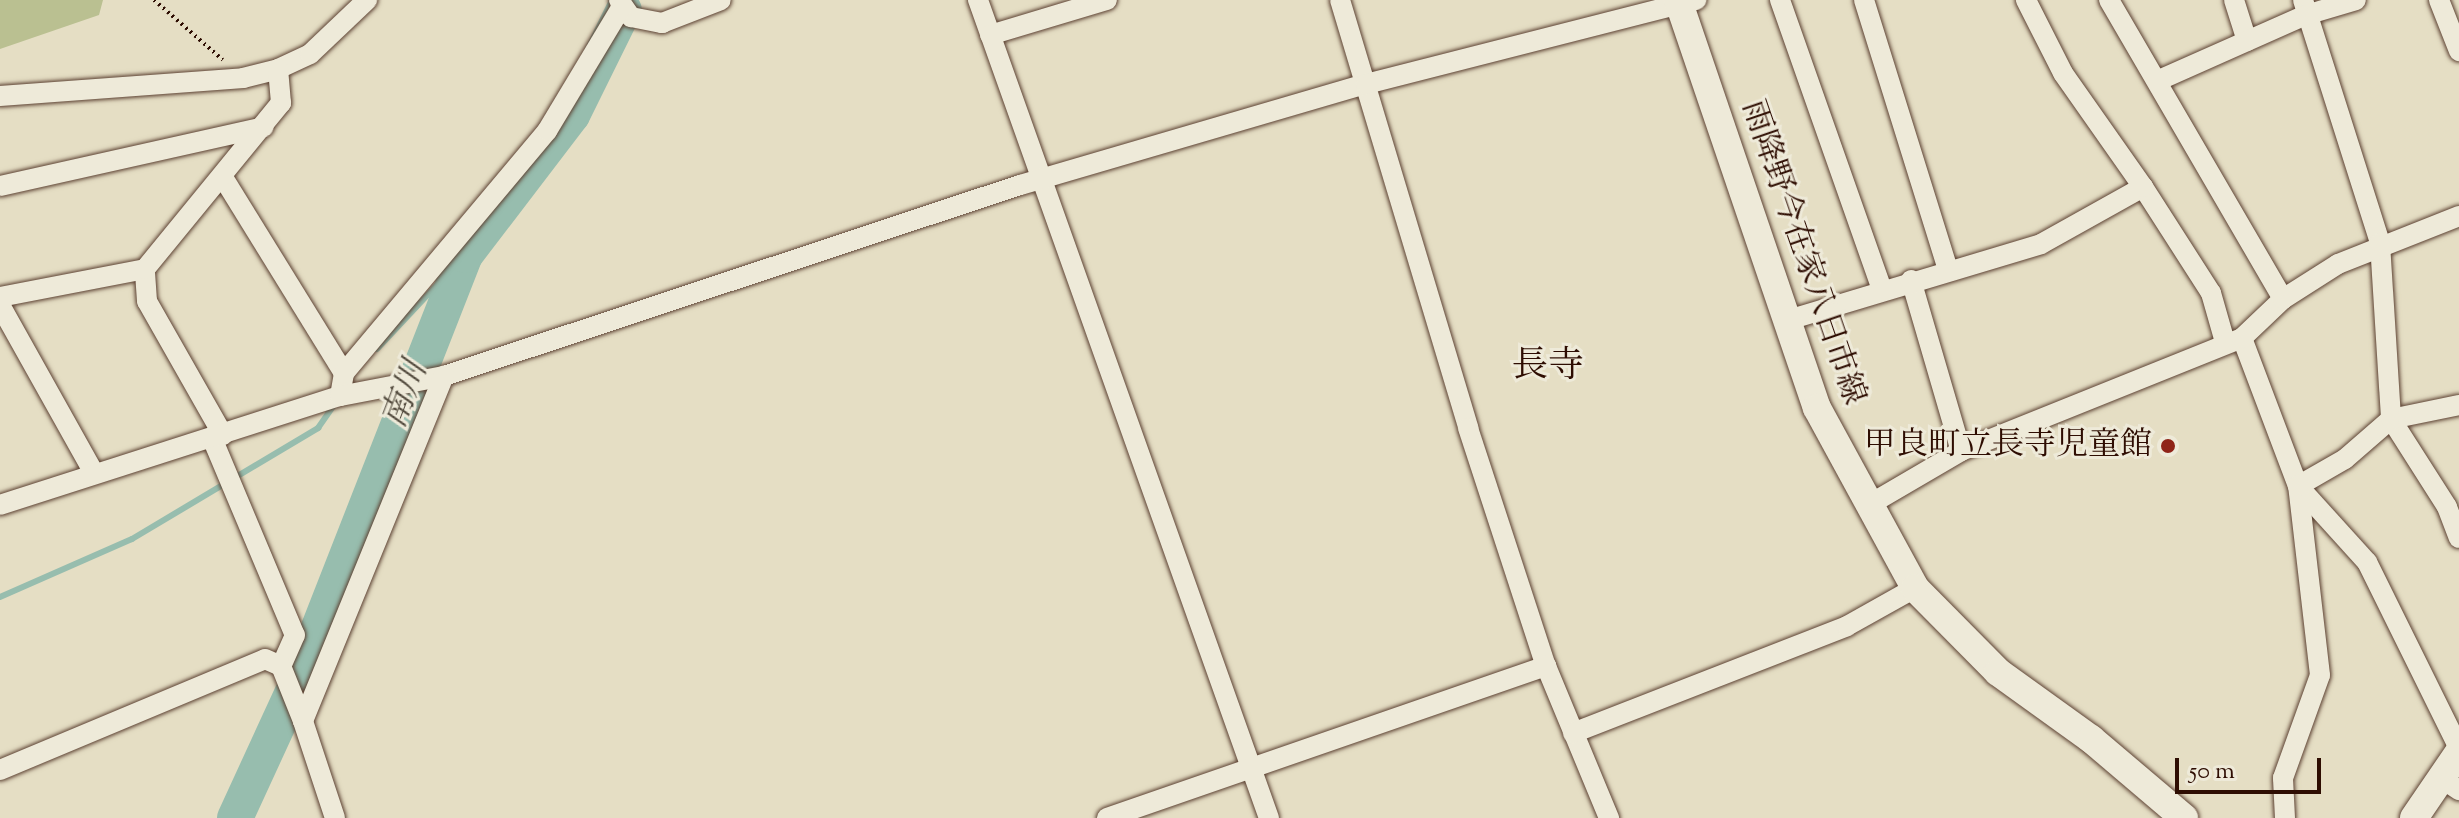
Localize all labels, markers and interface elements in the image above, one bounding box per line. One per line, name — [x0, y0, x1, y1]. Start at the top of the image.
street label: 雨降野今在家八日市線 — [1732, 95, 1872, 411]
district label: 長寺 — [1512, 346, 1584, 390]
water label: 南川 — [375, 356, 437, 434]
place label: 甲良町立長寺児童館 — [1864, 427, 2152, 465]
marker: 甲良町立長寺児童館 — [2159, 437, 2177, 455]
scale bar — [2179, 742, 2325, 792]
text: 50 m — [2189, 755, 2235, 789]

